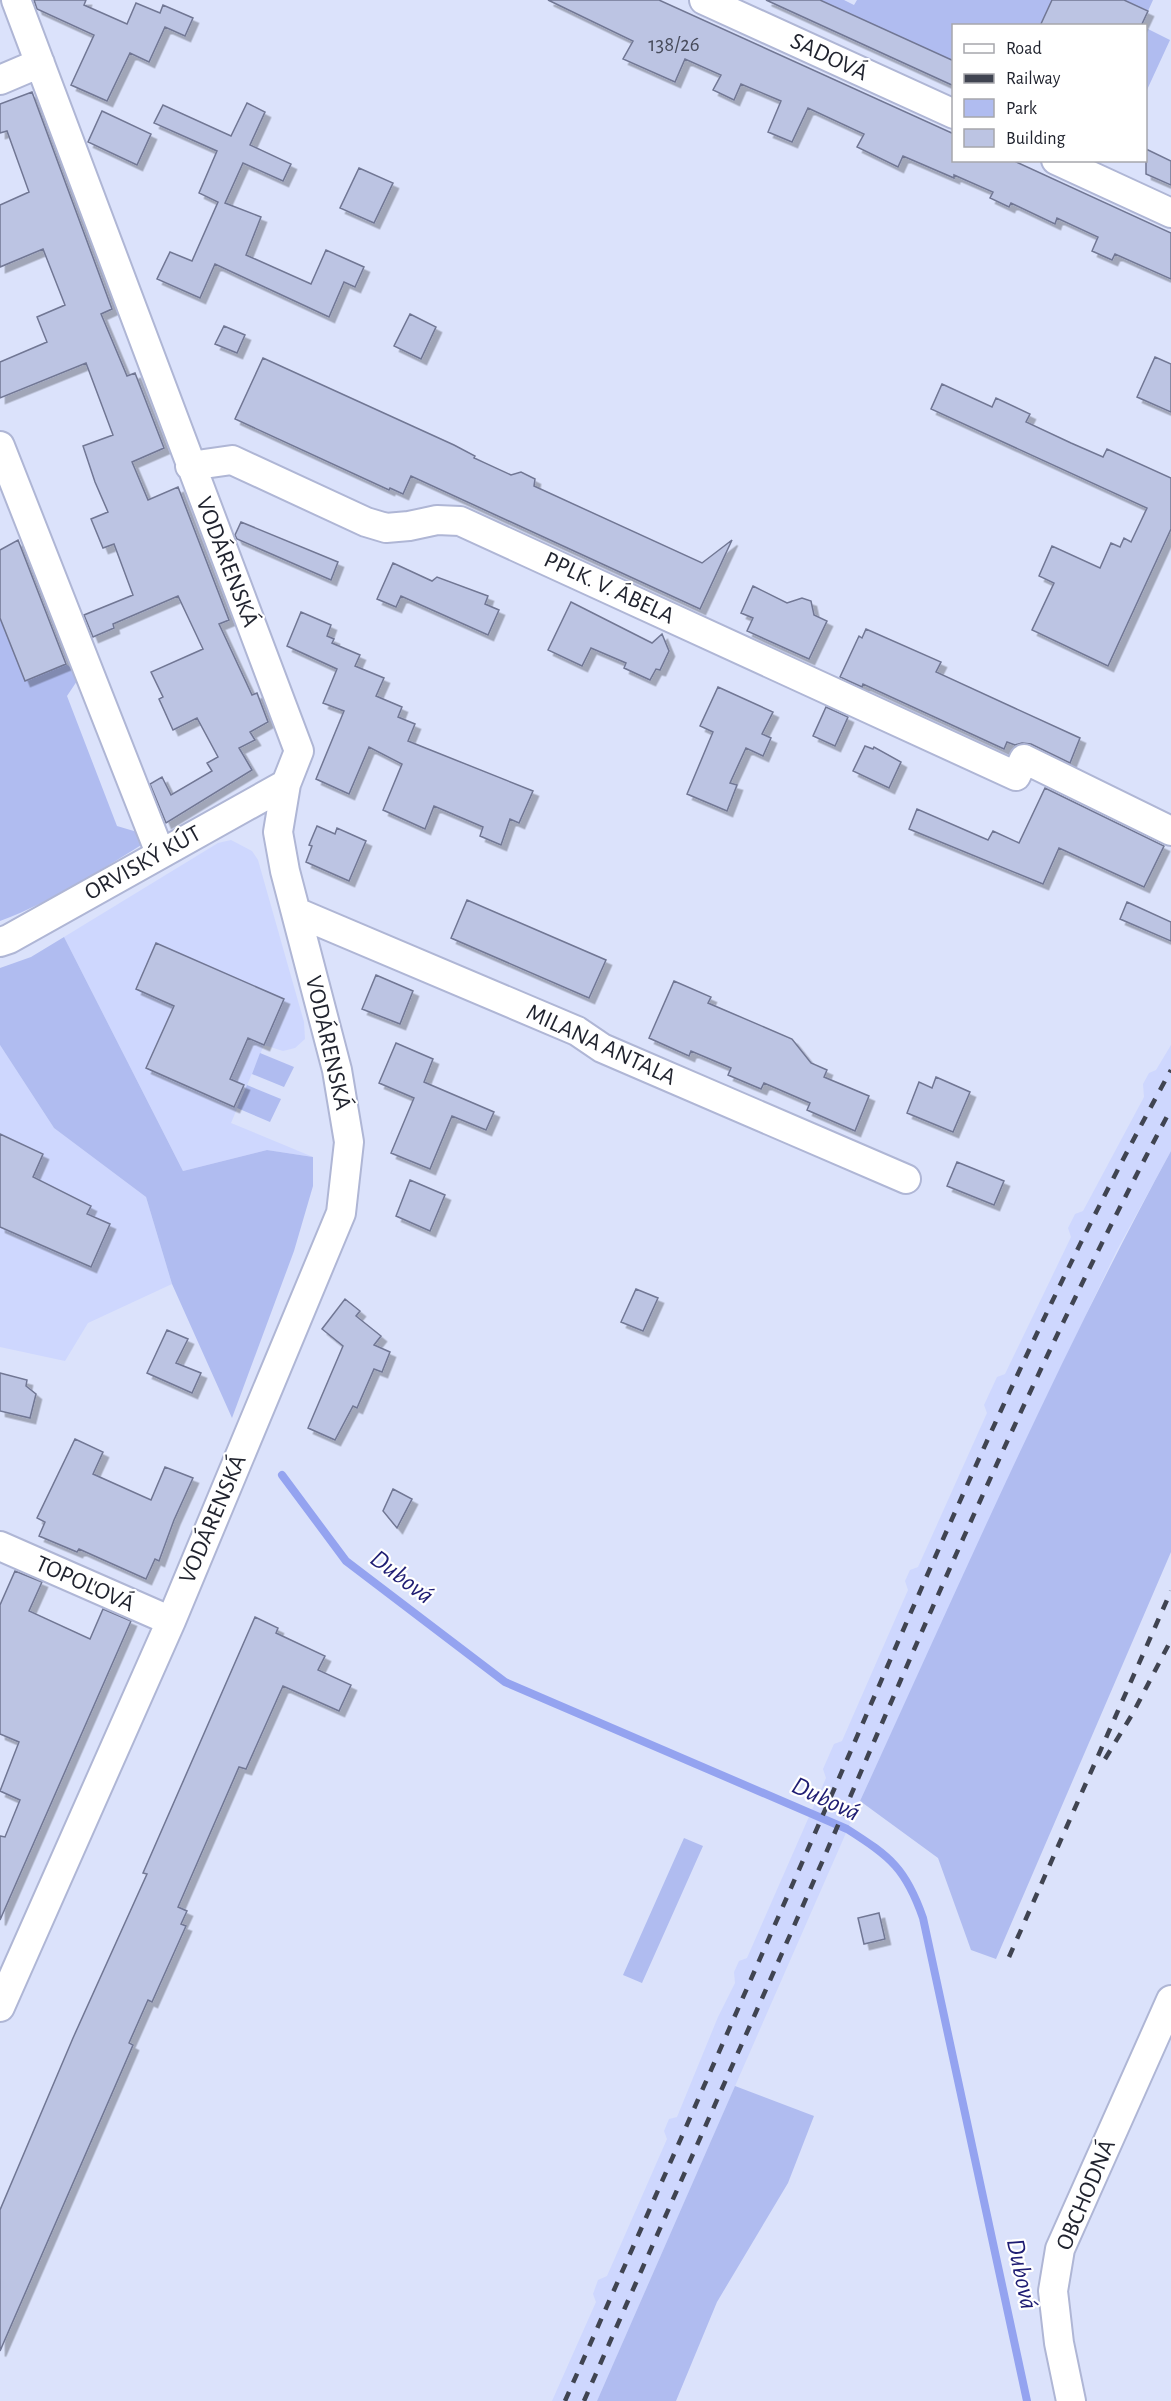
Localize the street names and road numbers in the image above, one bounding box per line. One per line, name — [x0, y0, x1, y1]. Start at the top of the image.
street label: SADOVÁ — [787, 27, 872, 85]
street label: VODÁRENSKÁ — [191, 493, 265, 630]
street label: PPLK. V. ÁBELA — [540, 546, 679, 629]
street label: ORVISKÝ KÚT — [80, 819, 205, 905]
street label: VODÁRENSKÁ — [301, 973, 357, 1113]
street label: MILANA ANTALA — [523, 1000, 679, 1090]
street label: VODÁRENSKÁ — [173, 1450, 251, 1587]
street label: TOPOĽOVÁ — [32, 1550, 139, 1616]
street label: OBCHODNÁ — [1050, 2135, 1120, 2254]

